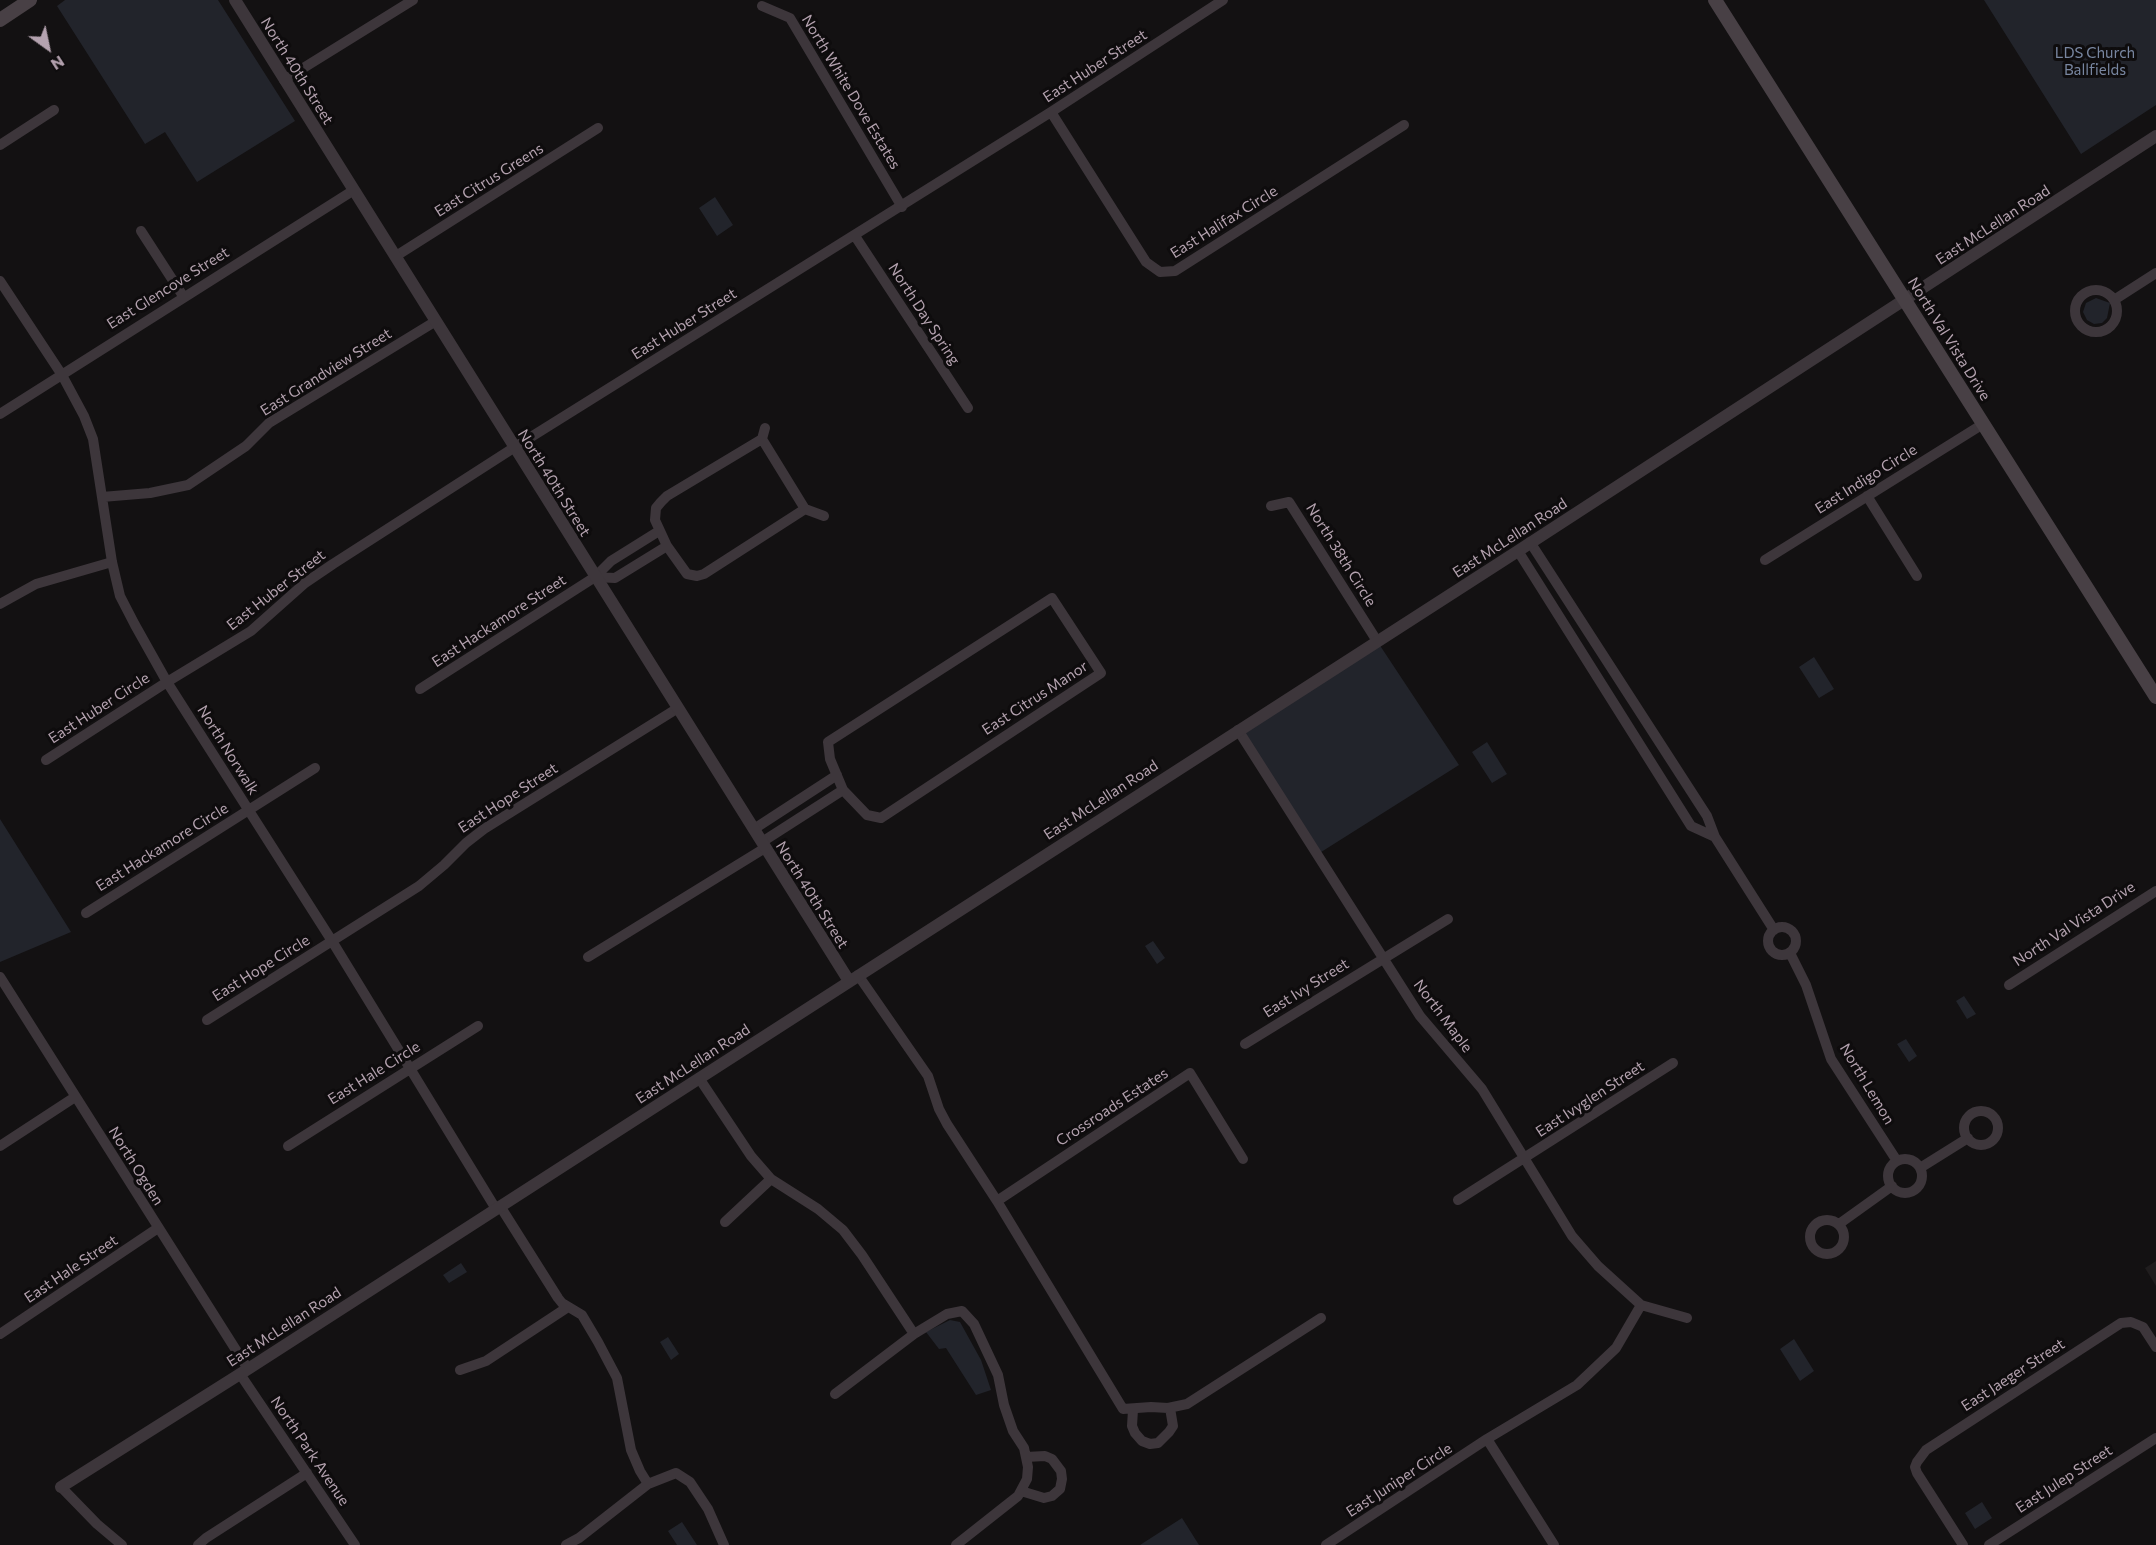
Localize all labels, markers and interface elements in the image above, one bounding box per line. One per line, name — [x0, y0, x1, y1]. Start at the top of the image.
street label: North White Dove Estates — [798, 12, 904, 172]
street label: North 40th Street — [257, 14, 337, 128]
north arrow — [18, 18, 78, 78]
street label: East Huber Street — [1040, 26, 1150, 106]
park label: LDS Church Ballfields — [2055, 44, 2135, 79]
text: N — [48, 52, 68, 75]
street label: East Citrus Greens — [431, 139, 547, 221]
street label: East McLellan Road — [1932, 181, 2054, 269]
street label: East Halifax Circle — [1167, 182, 1281, 262]
street label: East Glencove Street — [104, 243, 232, 333]
street label: North Day Spring — [884, 260, 964, 368]
street label: North Val Vista Drive — [1904, 274, 1994, 404]
street label: East Huber Street — [628, 285, 740, 363]
street label: East Grandview Street — [257, 324, 395, 420]
street label: North 40th Street — [514, 426, 594, 540]
street label: East Indigo Circle — [1812, 440, 1920, 518]
street label: East McLellan Road — [1449, 494, 1571, 582]
street label: North 38th Circle — [1302, 500, 1380, 610]
street label: East Huber Street — [223, 546, 329, 634]
street label: East Hackamore Street — [429, 571, 569, 671]
street label: East Citrus Manor — [979, 657, 1091, 739]
street label: East Huber Circle — [45, 669, 153, 747]
street label: North Norwalk — [193, 702, 263, 798]
street label: East McLellan Road — [1040, 756, 1162, 844]
street label: East Hope Street — [455, 759, 561, 837]
street label: East Hackamore Circle — [93, 799, 231, 895]
street label: North 40th Street — [772, 838, 852, 952]
street label: North Val Vista Drive — [2010, 878, 2138, 970]
street label: East Hope Circle — [209, 931, 313, 1005]
street label: East Ivy Street — [1260, 955, 1352, 1021]
street label: North Maple — [1410, 976, 1476, 1056]
street label: East McLellan Road — [632, 1020, 754, 1108]
street label: East Hale Circle — [325, 1037, 423, 1109]
street label: North Lemon — [1836, 1040, 1898, 1128]
street label: East Ivyglen Street — [1532, 1057, 1648, 1141]
street label: Crossroads Estates — [1053, 1064, 1171, 1150]
street label: North Ogden — [105, 1123, 167, 1209]
street label: East Hale Street — [21, 1231, 121, 1307]
street label: East McLellan Road — [223, 1283, 345, 1371]
street label: East Jaeger Street — [1958, 1335, 2068, 1415]
street label: North Park Avenue — [267, 1393, 353, 1509]
street label: East Juniper Circle — [1343, 1439, 1455, 1521]
street label: East Julep Street — [2012, 1441, 2116, 1517]

